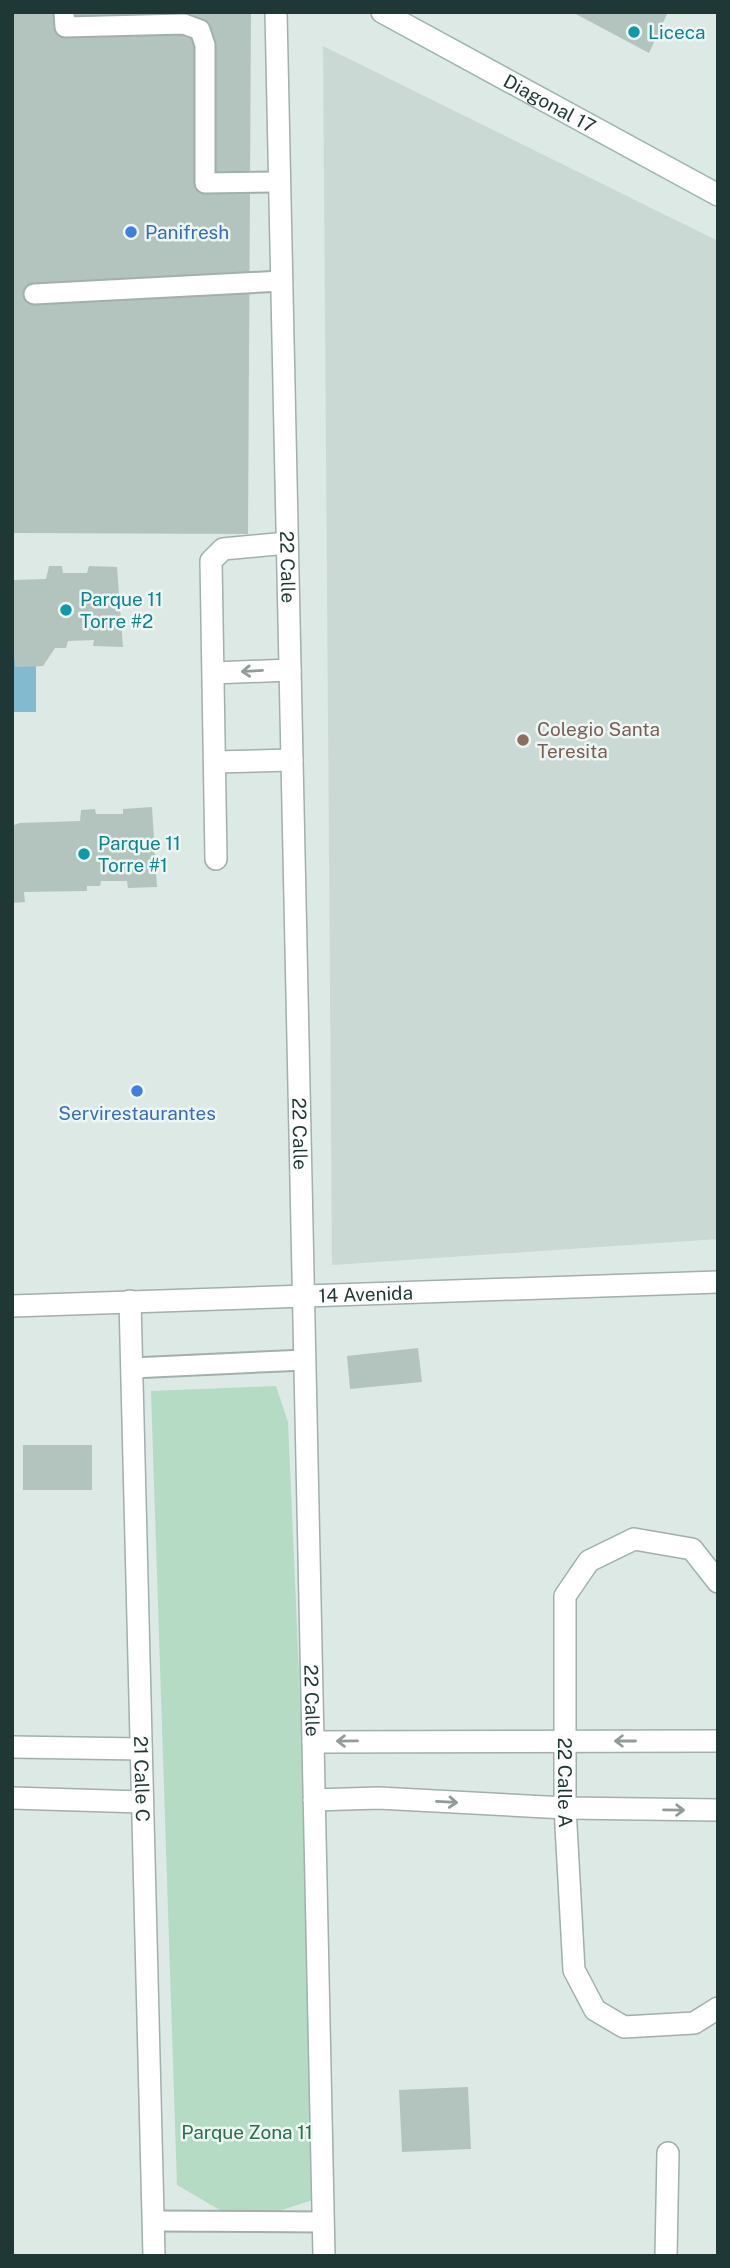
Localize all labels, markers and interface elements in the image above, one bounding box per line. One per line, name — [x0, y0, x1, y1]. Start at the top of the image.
place label: Liceca — [648, 21, 705, 43]
marker: Liceca — [626, 24, 642, 40]
street label: Diagonal 17 — [500, 69, 600, 137]
place label: Panifresh — [145, 221, 229, 243]
marker: Panifresh — [123, 224, 139, 240]
street label: 22 Calle — [276, 531, 300, 603]
place label: Parque 11 Torre #2 — [80, 588, 163, 632]
marker: Parque 11 Torre #2 — [58, 602, 74, 618]
one-way arrow — [241, 665, 264, 678]
place label: Colegio Santa Teresita — [537, 718, 660, 762]
marker: Colegio Santa Teresita — [515, 732, 531, 748]
place label: Parque 11 Torre #1 — [98, 832, 181, 876]
marker: Parque 11 Torre #1 — [76, 846, 92, 862]
marker: Servirestaurantes — [129, 1083, 145, 1099]
street label: 22 Calle — [288, 1097, 312, 1170]
place label: Servirestaurantes — [58, 1102, 216, 1124]
street label: 14 Avenida — [318, 1281, 413, 1307]
street label: 22 Calle — [300, 1664, 324, 1737]
one-way arrow — [614, 1734, 637, 1748]
street label: 21 Calle C — [130, 1735, 154, 1822]
one-way arrow — [336, 1735, 359, 1748]
street label: 22 Calle A — [554, 1737, 577, 1828]
one-way arrow — [435, 1795, 458, 1808]
one-way arrow — [663, 1803, 686, 1816]
park label: Parque Zona 11 — [181, 2121, 313, 2143]

